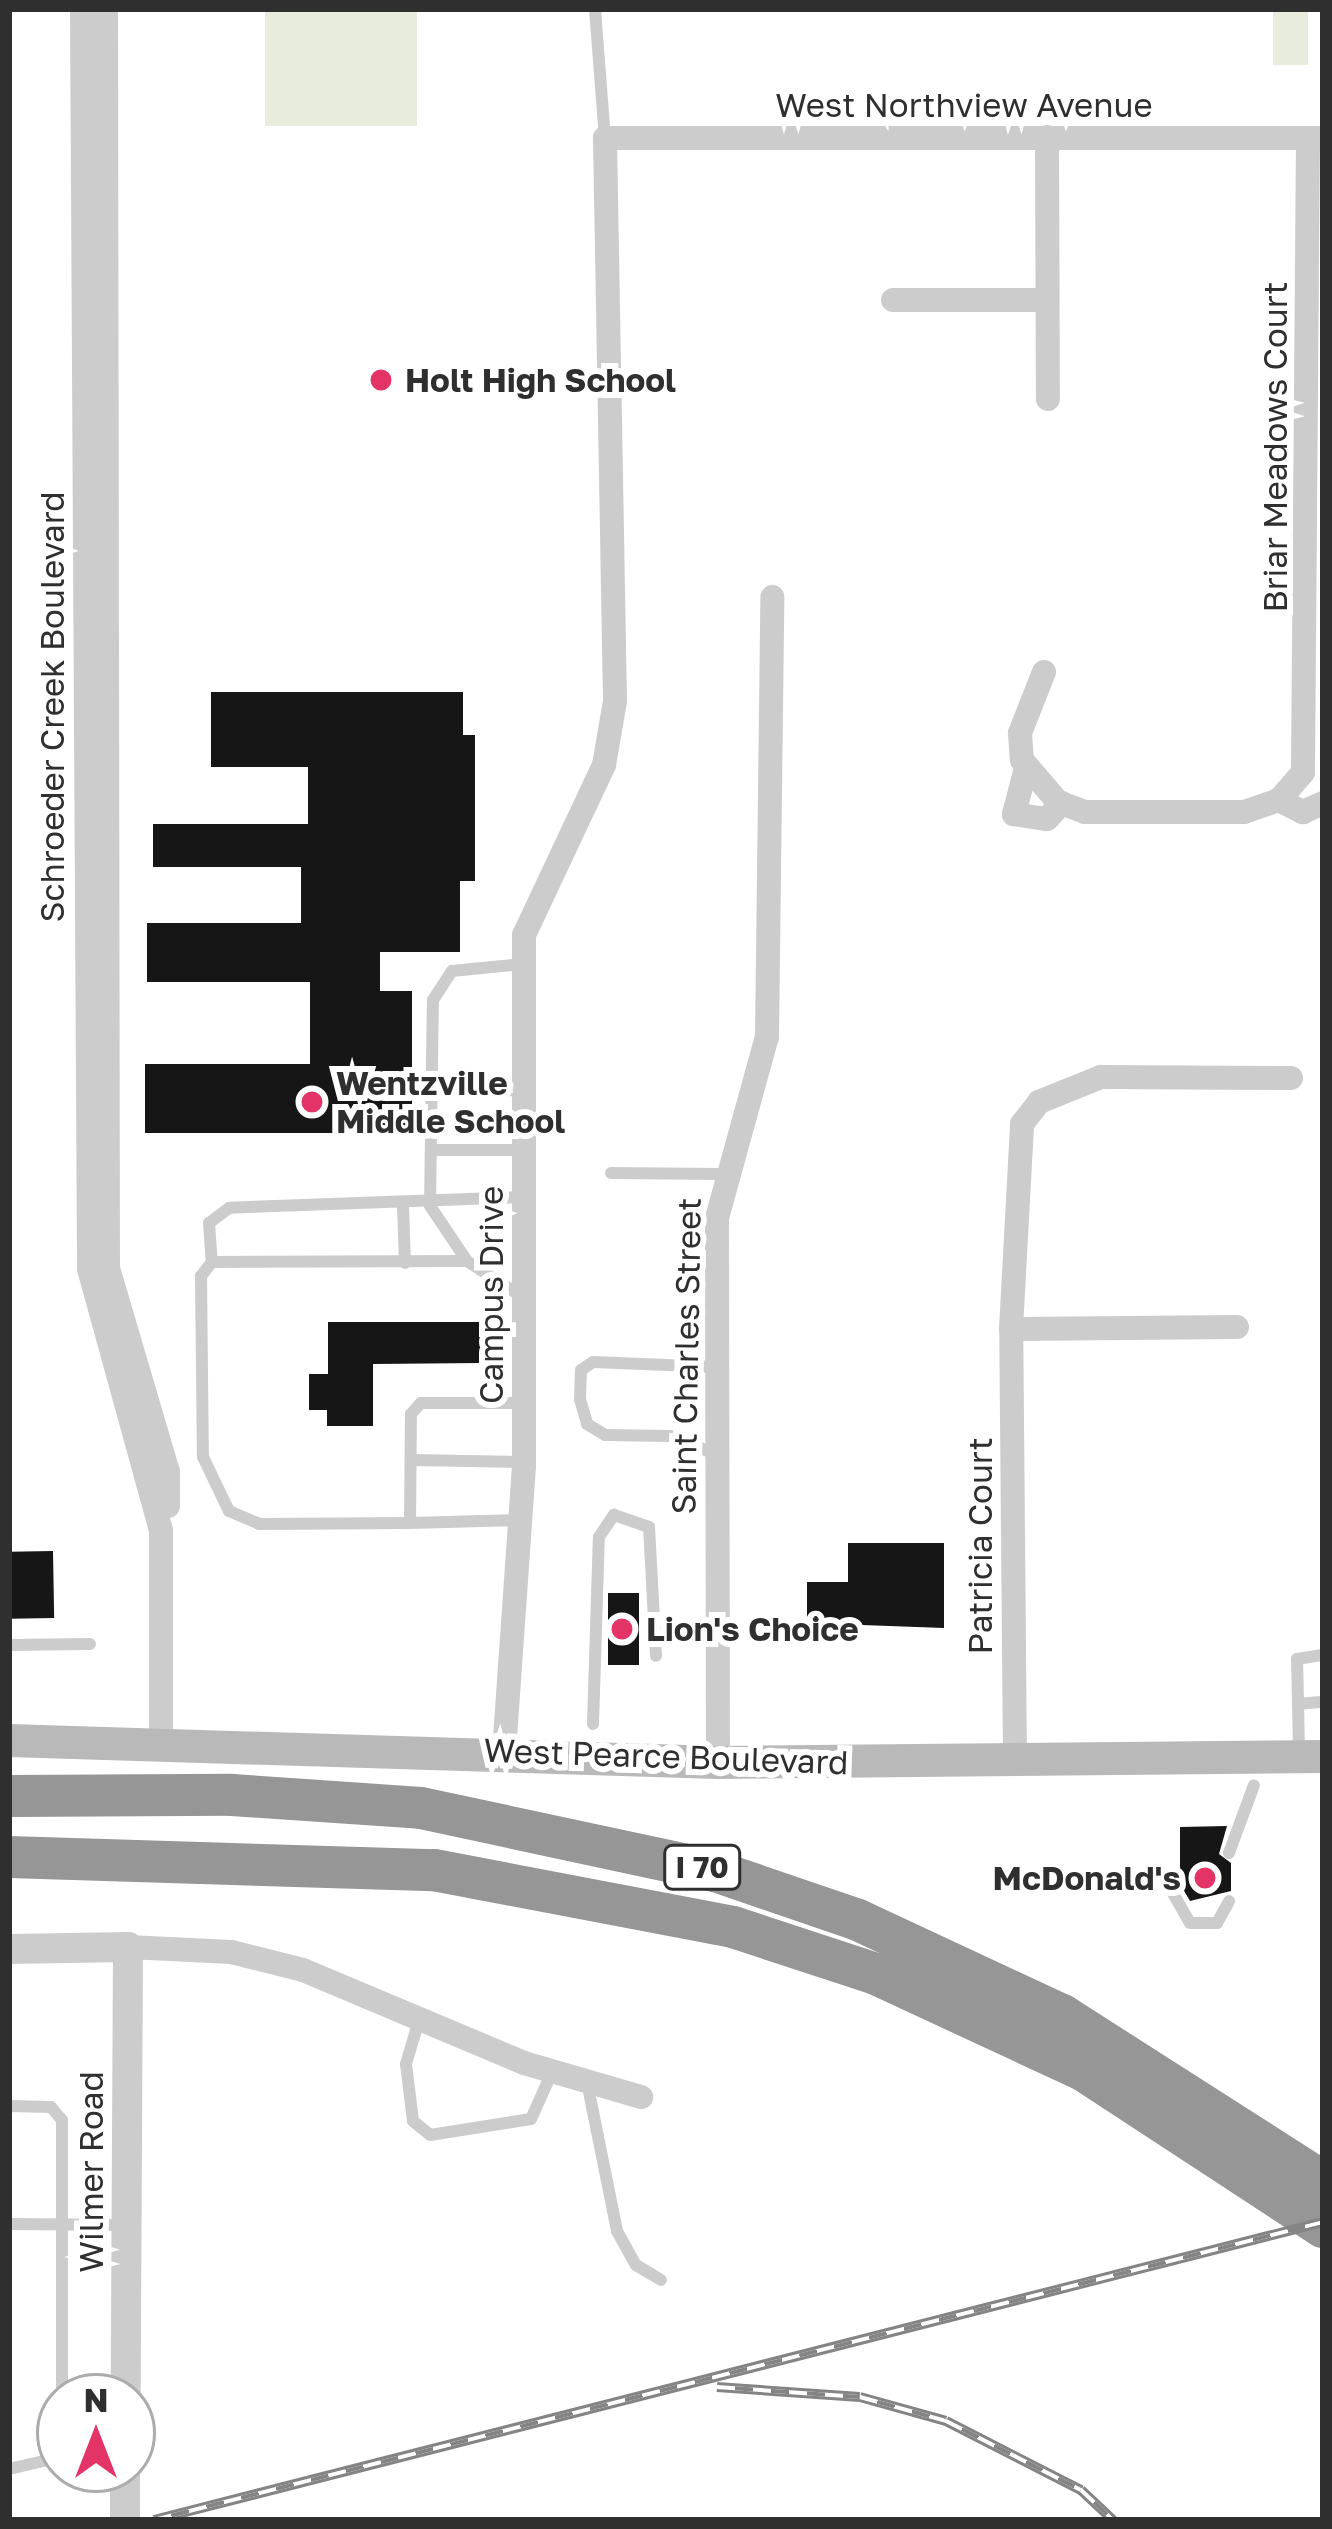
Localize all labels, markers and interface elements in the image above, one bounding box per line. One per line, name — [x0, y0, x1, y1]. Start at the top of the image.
street label: West Northview Avenue — [775, 85, 1153, 125]
street label: Briar Meadows Court — [1255, 282, 1295, 612]
place label: Holt High School — [405, 360, 676, 400]
marker: Holt High School — [368, 367, 394, 393]
street label: Schroeder Creek Boulevard — [32, 491, 72, 923]
place label: Wentzville Middle School — [336, 1063, 565, 1141]
marker: Wentzville Middle School — [299, 1089, 325, 1115]
street label: Campus Drive — [471, 1186, 511, 1404]
street label: Saint Charles Street — [663, 1197, 709, 1515]
street label: Patricia Court — [960, 1437, 1000, 1655]
place label: Lion's Choice — [646, 1609, 859, 1649]
marker: Lion's Choice — [609, 1616, 635, 1642]
street label: West Pearce Boulevard — [483, 1730, 849, 1782]
road number: I 70 — [663, 1843, 741, 1891]
place label: McDonald's — [993, 1858, 1181, 1898]
marker: McDonald's — [1192, 1865, 1218, 1891]
street label: Wilmer Road — [71, 2071, 111, 2273]
north arrow — [36, 2373, 156, 2493]
text: N — [83, 2380, 109, 2419]

